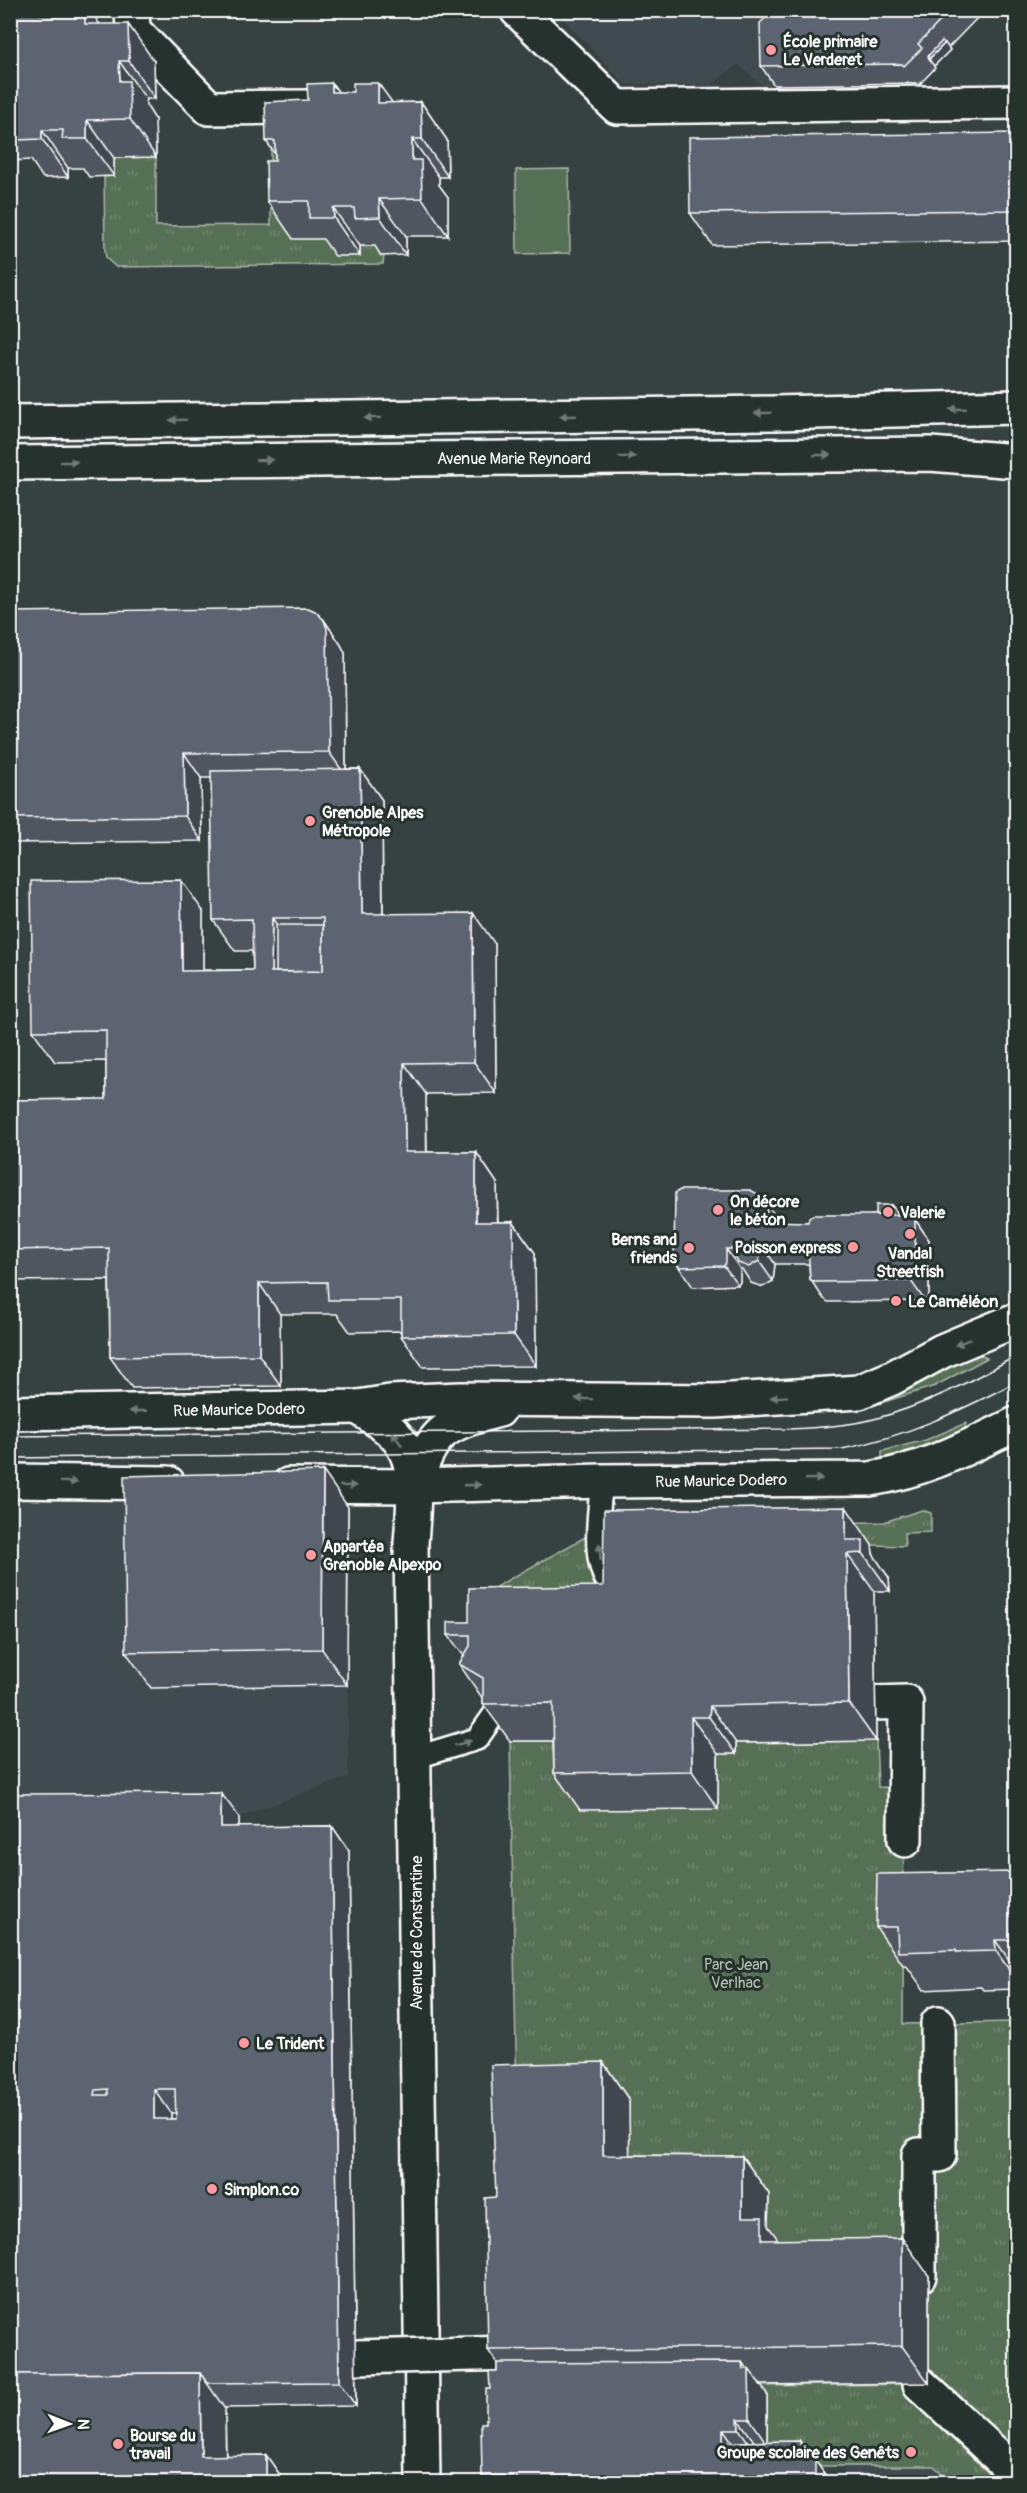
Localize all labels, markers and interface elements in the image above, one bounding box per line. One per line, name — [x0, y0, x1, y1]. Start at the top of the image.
place label: École primaire Le Verderet — [783, 31, 878, 70]
marker: École primaire Le Verderet — [764, 43, 778, 57]
one-way arrow — [949, 404, 968, 413]
one-way arrow — [754, 408, 773, 418]
one-way arrow — [559, 411, 578, 420]
one-way arrow — [363, 413, 382, 423]
one-way arrow — [168, 415, 187, 425]
street label: Avenue Marie Reynoard — [437, 449, 591, 469]
one-way arrow — [812, 450, 831, 460]
one-way arrow — [617, 452, 636, 462]
one-way arrow — [254, 455, 273, 465]
one-way arrow — [59, 457, 78, 467]
place label: Grenoble Alpes Métropole — [322, 803, 424, 841]
marker: Grenoble Alpes Métropole — [303, 814, 317, 828]
place label: On décore le béton — [730, 1192, 800, 1230]
marker: On décore le béton — [711, 1203, 725, 1217]
place label: Valerie — [900, 1203, 946, 1223]
marker: Valerie — [881, 1205, 895, 1219]
marker: Vandal Streetfish — [903, 1227, 917, 1241]
place label: Berns and friends — [611, 1230, 678, 1268]
place label: Poisson express — [734, 1238, 842, 1258]
marker: Poisson express — [846, 1240, 860, 1254]
marker: Berns and friends — [682, 1241, 696, 1255]
place label: Vandal Streetfish — [876, 1244, 944, 1282]
place label: Le Caméléon — [908, 1292, 998, 1312]
marker: Le Caméléon — [889, 1294, 903, 1308]
one-way arrow — [953, 1337, 971, 1347]
one-way arrow — [770, 1392, 789, 1401]
one-way arrow — [575, 1395, 594, 1404]
street label: Rue Maurice Dodero — [173, 1399, 306, 1421]
one-way arrow — [128, 1406, 147, 1416]
one-way arrow — [391, 1432, 403, 1448]
street label: Rue Maurice Dodero — [655, 1470, 788, 1492]
one-way arrow — [805, 1474, 824, 1484]
one-way arrow — [59, 1477, 78, 1486]
one-way arrow — [463, 1480, 482, 1490]
one-way arrow — [338, 1481, 357, 1490]
place label: Appartéa Grenoble Alpexpo — [323, 1537, 442, 1575]
one-way arrow — [595, 1542, 605, 1561]
marker: Appartéa Grenoble Alpexpo — [304, 1548, 318, 1562]
one-way arrow — [454, 1738, 472, 1747]
street label: Avenue de Constantine — [407, 1856, 427, 2010]
park label: Parc Jean Verlhac — [704, 1955, 768, 1993]
place label: Le Trident — [256, 2034, 325, 2054]
marker: Le Trident — [237, 2036, 251, 2050]
place label: Simplon.co — [224, 2180, 299, 2200]
marker: Simplon.co — [205, 2182, 219, 2196]
north arrow — [39, 2394, 99, 2454]
text: N — [73, 2419, 93, 2430]
place label: Bourse du travail — [129, 2426, 196, 2464]
marker: Bourse du travail — [111, 2437, 125, 2451]
place label: Groupe scolaire des Genêts — [717, 2443, 900, 2463]
marker: Groupe scolaire des Genêts — [904, 2445, 918, 2459]

